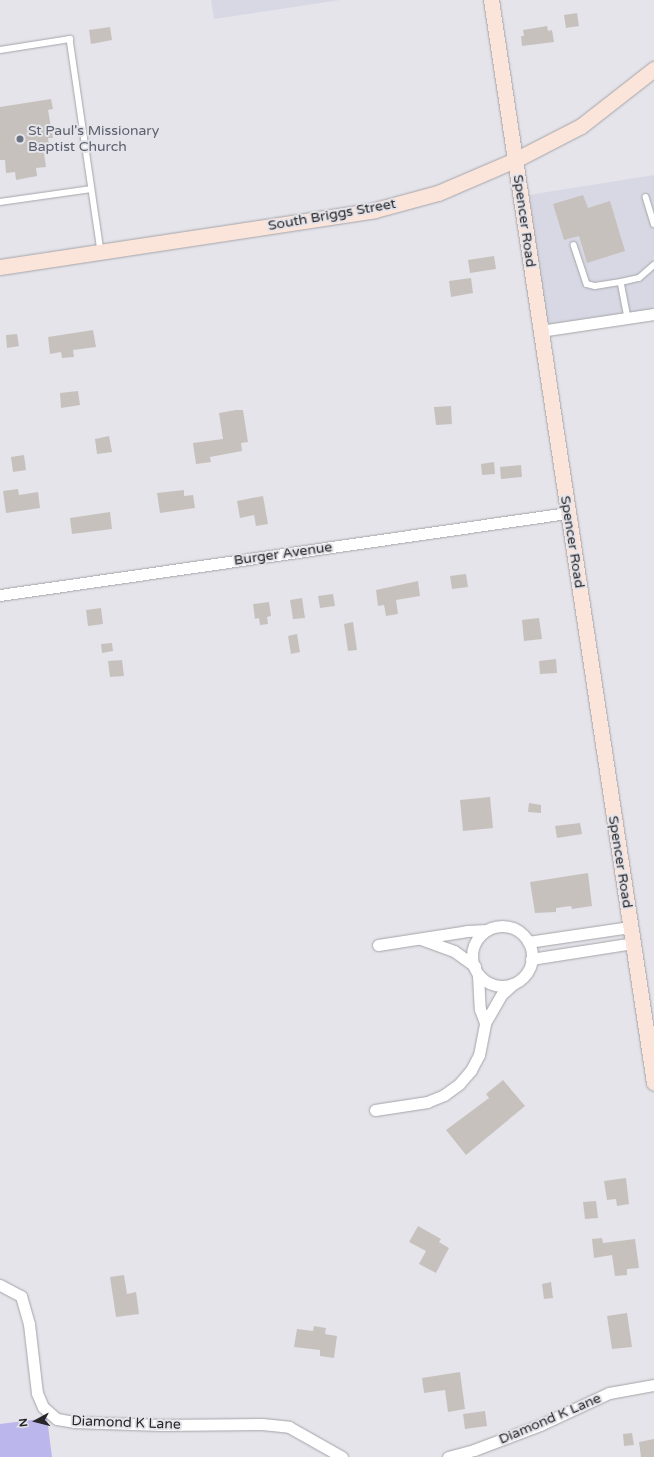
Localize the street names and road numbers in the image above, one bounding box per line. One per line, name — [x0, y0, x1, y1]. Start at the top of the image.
street label: Spencer Road — [509, 174, 539, 268]
street label: South Briggs Street — [267, 195, 397, 235]
street label: Spencer Road — [556, 495, 588, 589]
street label: Burger Avenue — [233, 539, 333, 569]
street label: Spencer Road — [604, 815, 636, 909]
street label: Diamond K Lane — [496, 1390, 604, 1448]
street label: Diamond K Lane — [71, 1413, 181, 1433]

